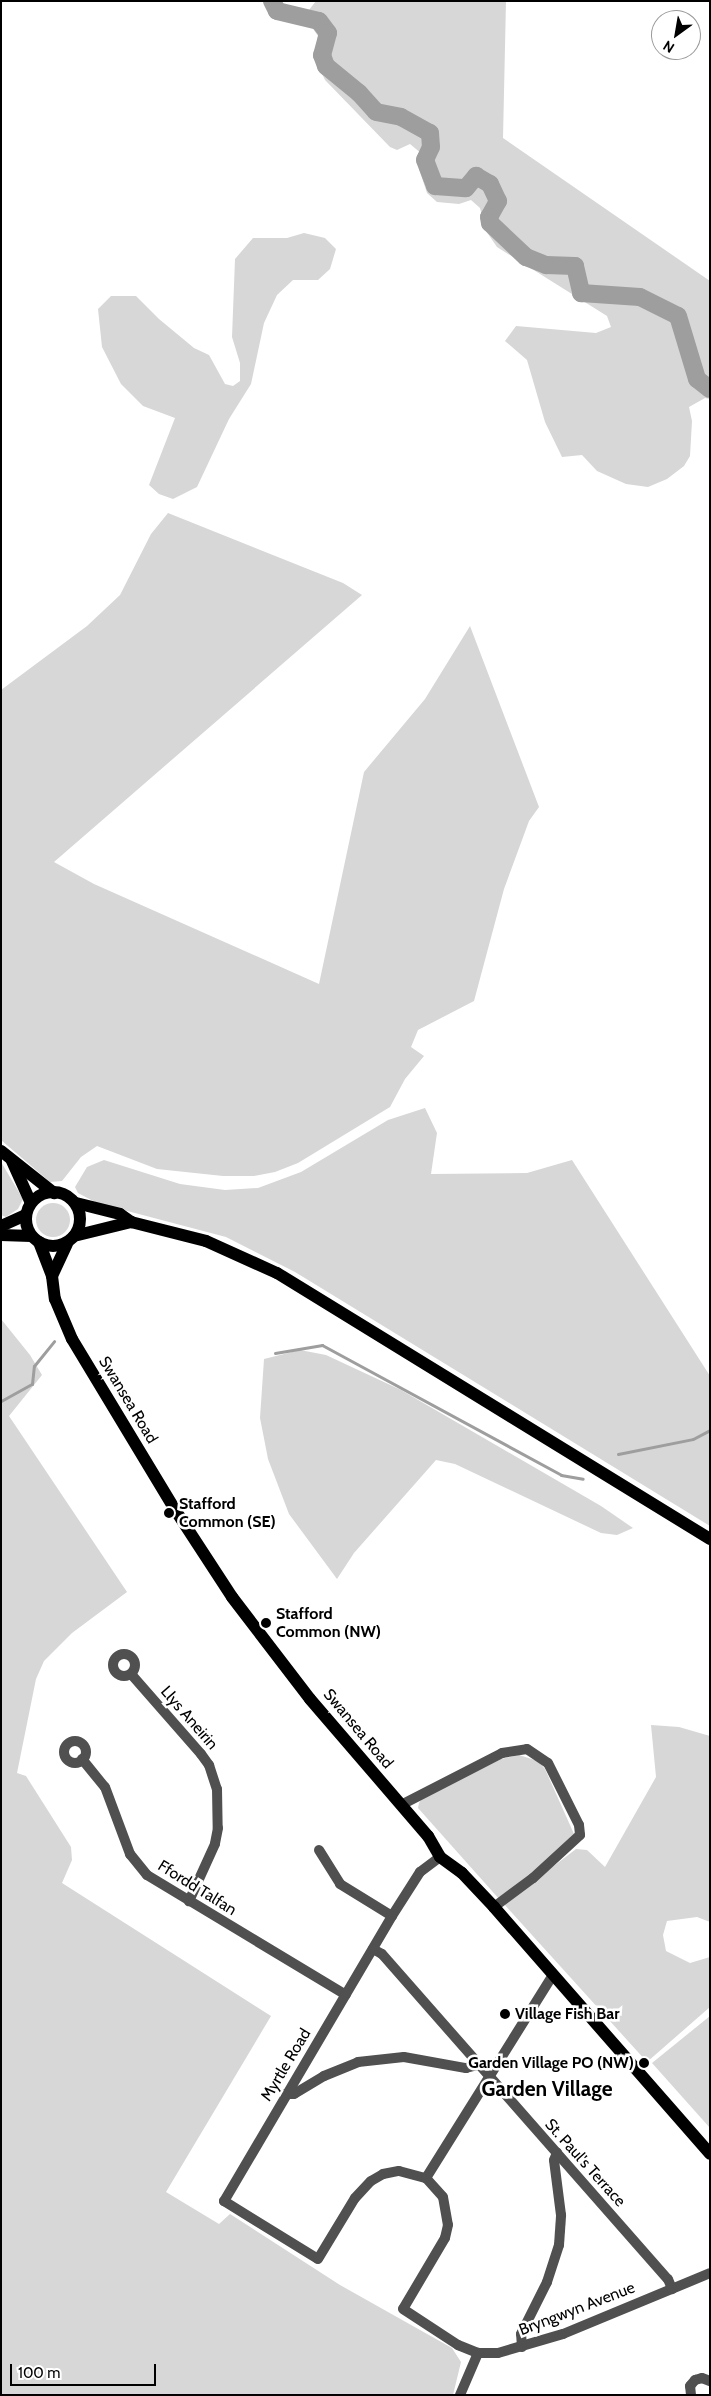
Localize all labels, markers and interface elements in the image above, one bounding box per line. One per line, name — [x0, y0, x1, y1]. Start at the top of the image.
north arrow — [651, 10, 701, 60]
text: N — [660, 37, 678, 57]
street label: Swansea Road — [95, 1353, 161, 1447]
place label: Stafford Common (SE) — [179, 1494, 276, 1532]
marker: Stafford Common (SE) — [163, 1507, 175, 1519]
place label: Stafford Common (NW) — [276, 1604, 381, 1642]
marker: Stafford Common (NW) — [260, 1617, 272, 1629]
street label: Llys Aneirin — [156, 1682, 222, 1754]
street label: Swansea Road — [319, 1685, 397, 1773]
street label: Ffordd Talfan — [154, 1856, 240, 1920]
place label: Village Fish Bar — [515, 2004, 619, 2024]
marker: Village Fish Bar — [499, 2008, 511, 2020]
street label: Myrtle Road — [257, 2025, 315, 2105]
place label: Garden Village PO (NW) — [468, 2053, 634, 2073]
marker: Garden Village PO (NW) — [638, 2057, 650, 2069]
district label: Garden Village — [482, 2076, 612, 2102]
street label: St. Paul's Terrace — [541, 2115, 629, 2211]
street label: Bryngwyn Avenue — [516, 2278, 638, 2340]
scale bar — [12, 2354, 159, 2386]
text: 100 m — [18, 2364, 60, 2382]

